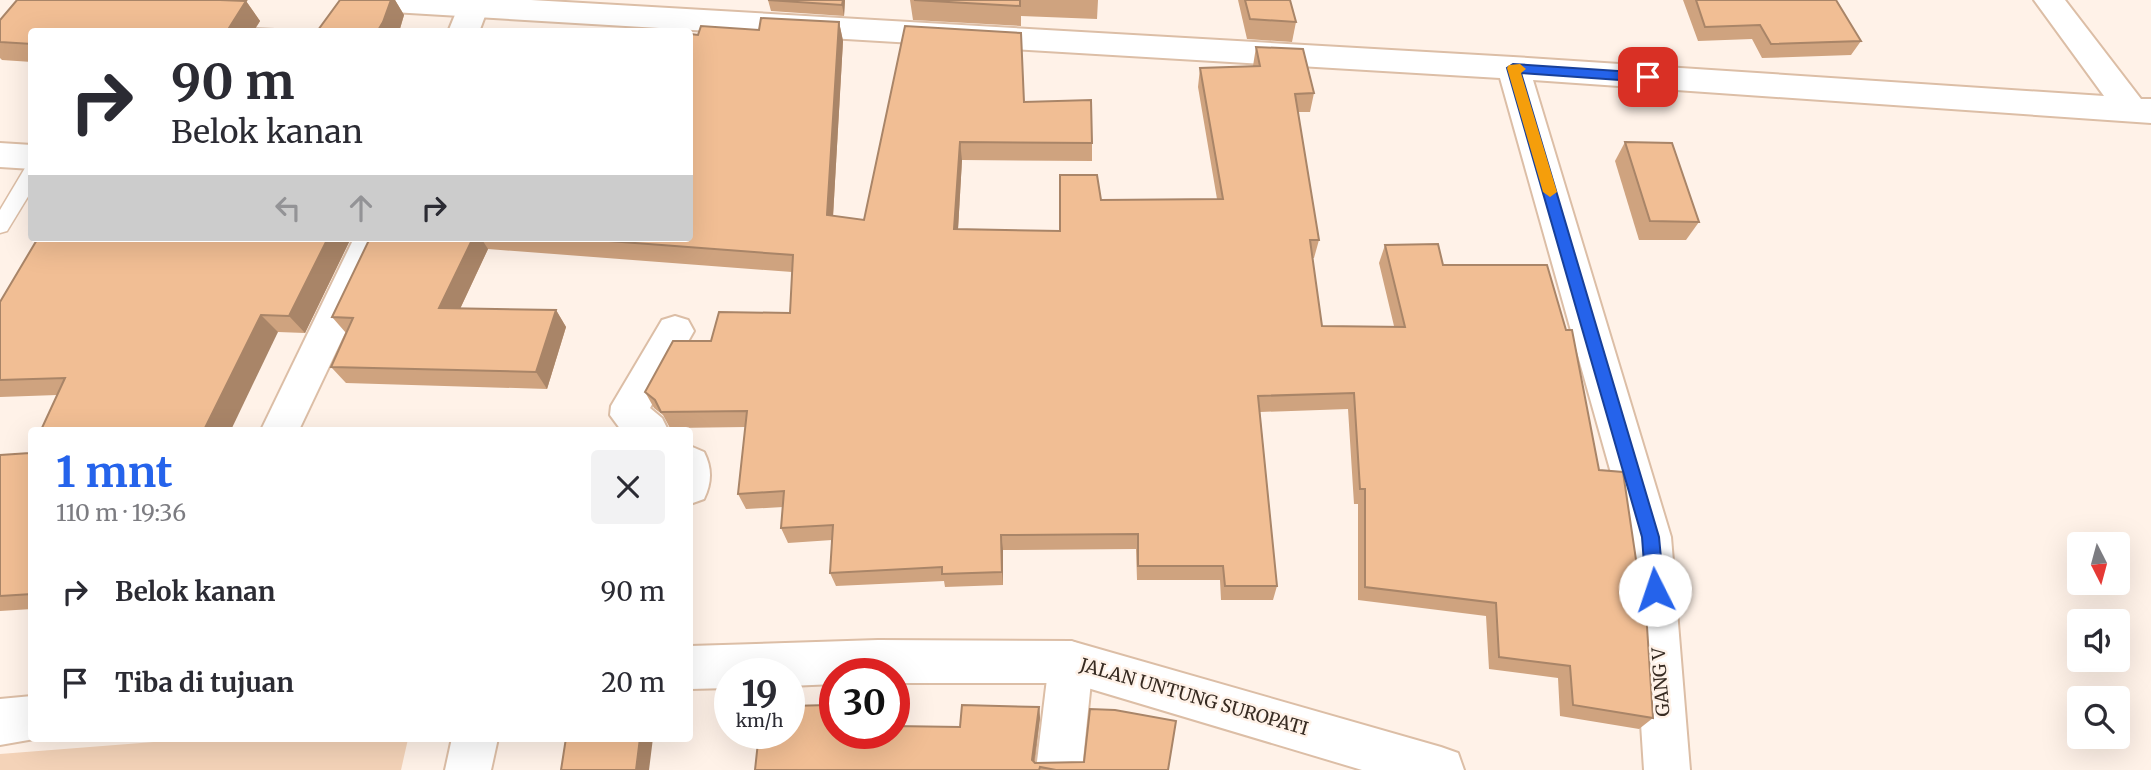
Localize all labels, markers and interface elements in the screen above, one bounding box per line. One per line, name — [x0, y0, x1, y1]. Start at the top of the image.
pin — [1618, 47, 1678, 107]
text: 90 m — [171, 51, 295, 112]
icon: right — [56, 56, 147, 147]
icon: arrive — [1629, 58, 1667, 96]
text: Belok kanan — [171, 112, 363, 152]
icon: left — [269, 189, 307, 227]
icon: ahead — [342, 189, 380, 227]
icon: right — [415, 189, 453, 227]
text: 1 mnt — [56, 446, 173, 498]
button: close — [591, 450, 665, 524]
text: 110 m · 19:36 — [56, 498, 186, 527]
north arrow — [2067, 532, 2130, 595]
map controls — [2067, 532, 2130, 749]
position arrow — [1618, 553, 1692, 627]
icon: right — [56, 573, 94, 611]
text: Belok kanan — [115, 575, 275, 608]
text: 90 m — [601, 575, 665, 608]
button: sound — [2067, 609, 2130, 672]
street label: GANG V — [1647, 646, 1674, 717]
street label: JALAN UNTUNG SUROPATI — [1076, 653, 1311, 740]
speed limit sign: 30 — [819, 658, 910, 749]
icon: arrive — [56, 664, 94, 702]
text: Tiba di tujuan — [115, 666, 294, 699]
text: 20 m — [601, 666, 665, 699]
text: 19 — [741, 672, 778, 716]
button: search — [2067, 686, 2130, 749]
text: km/h — [736, 709, 783, 732]

